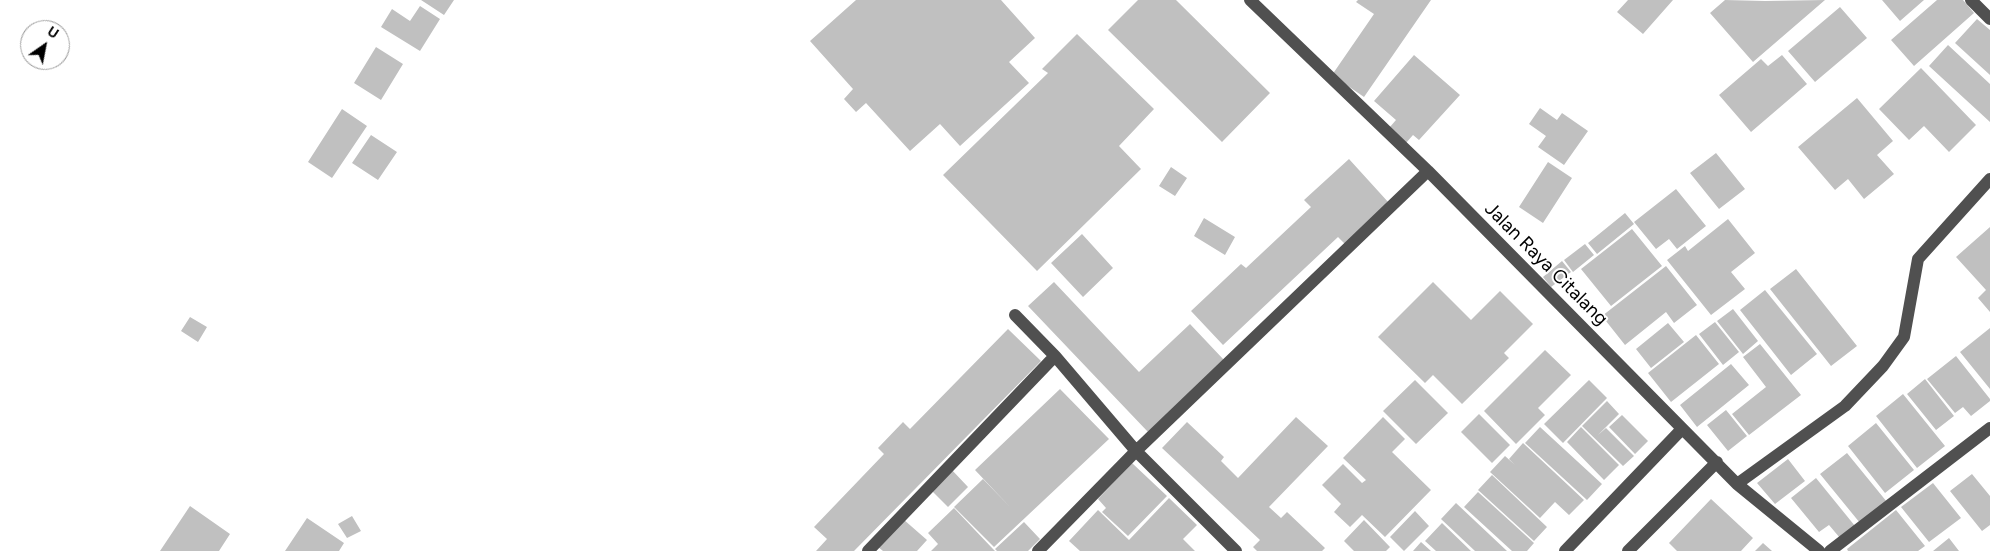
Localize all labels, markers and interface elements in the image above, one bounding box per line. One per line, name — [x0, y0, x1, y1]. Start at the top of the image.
north arrow — [20, 20, 70, 70]
text: U — [44, 23, 62, 43]
street label: Jalan Raya Citalang — [1480, 198, 1612, 330]

